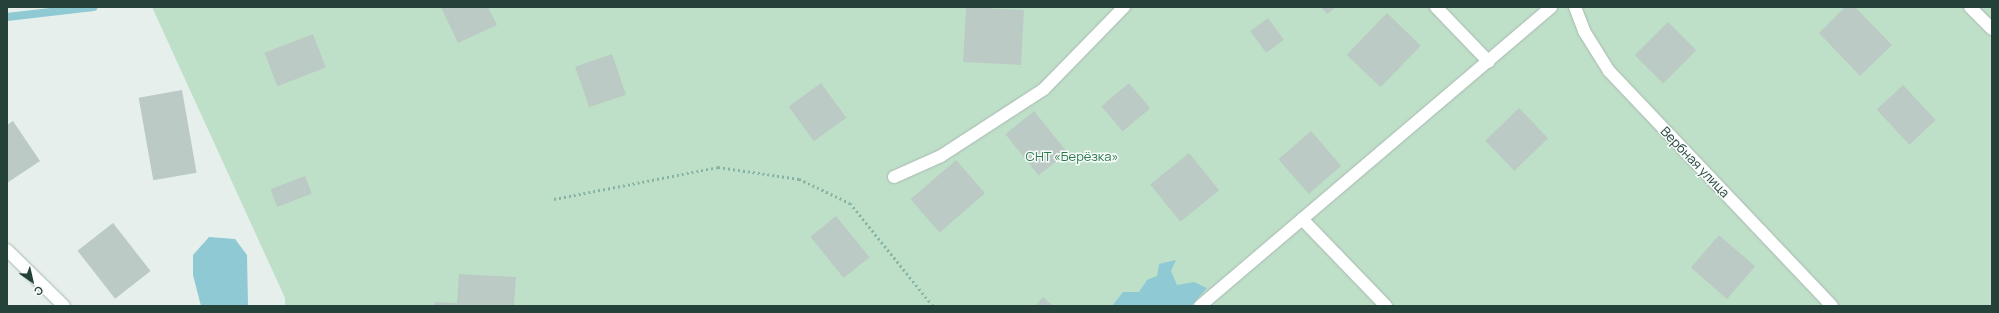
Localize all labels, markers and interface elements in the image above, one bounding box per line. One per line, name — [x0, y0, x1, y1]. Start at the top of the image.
street label: Вербная улица — [1657, 123, 1733, 201]
park label: СНТ «Берёзка» — [1025, 148, 1119, 164]
north arrow — [12, 261, 52, 301]
text: С — [31, 283, 47, 300]

